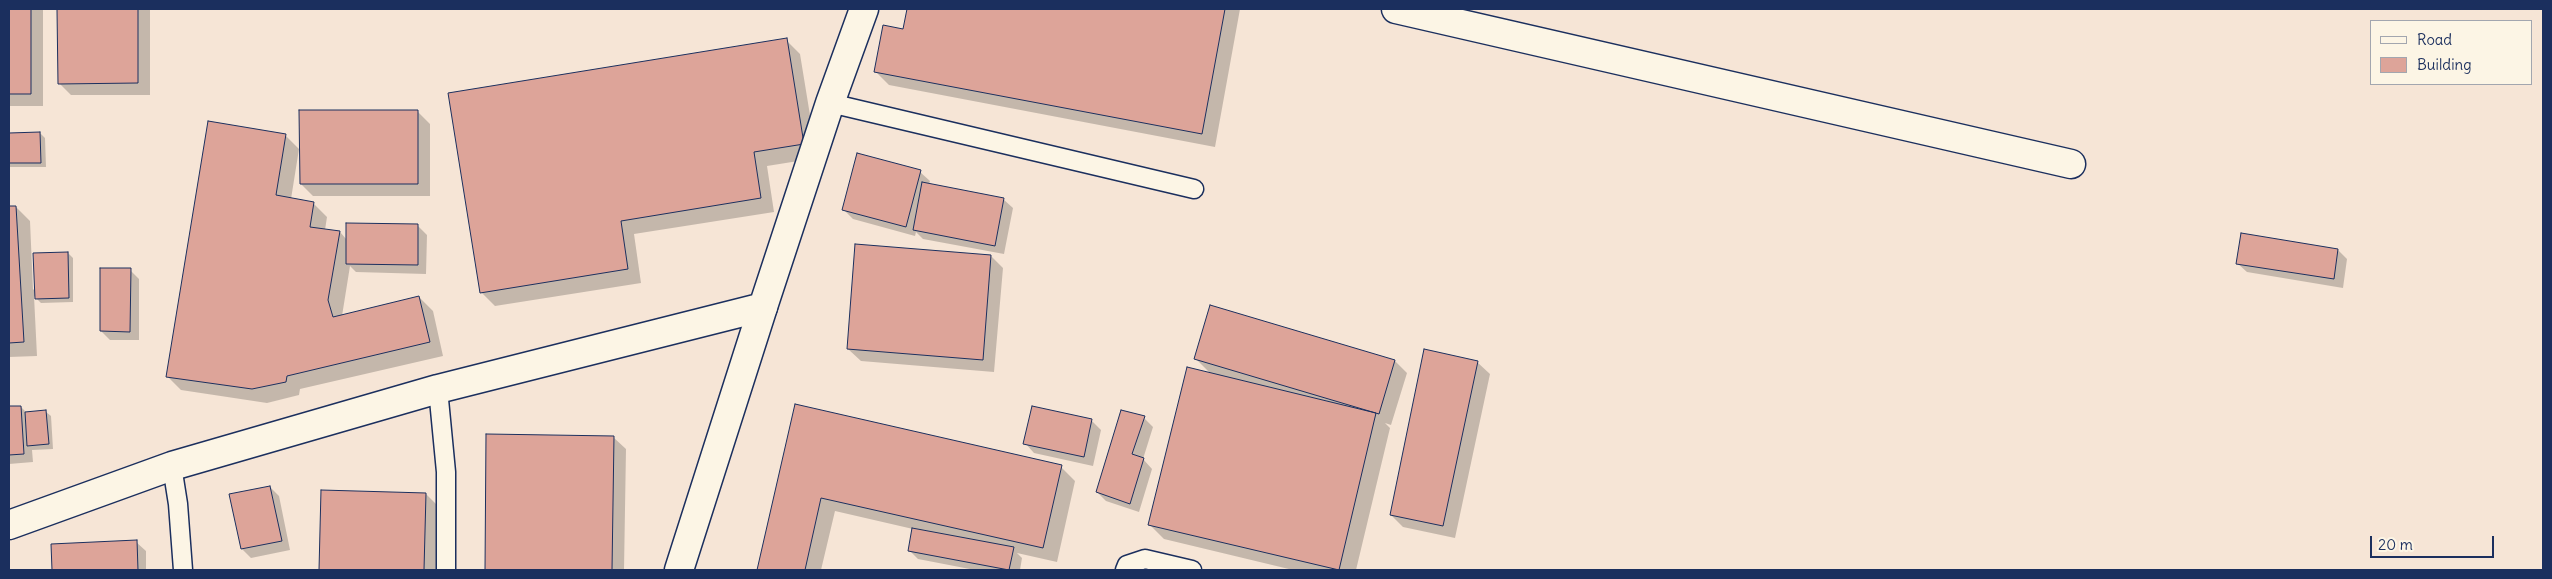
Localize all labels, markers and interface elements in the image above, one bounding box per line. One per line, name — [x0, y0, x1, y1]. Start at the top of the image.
legend — [2370, 20, 2532, 85]
text: Road — [2417, 30, 2452, 49]
text: Building — [2417, 55, 2472, 74]
scale bar — [2372, 526, 2496, 558]
text: 20 m — [2378, 535, 2413, 554]

